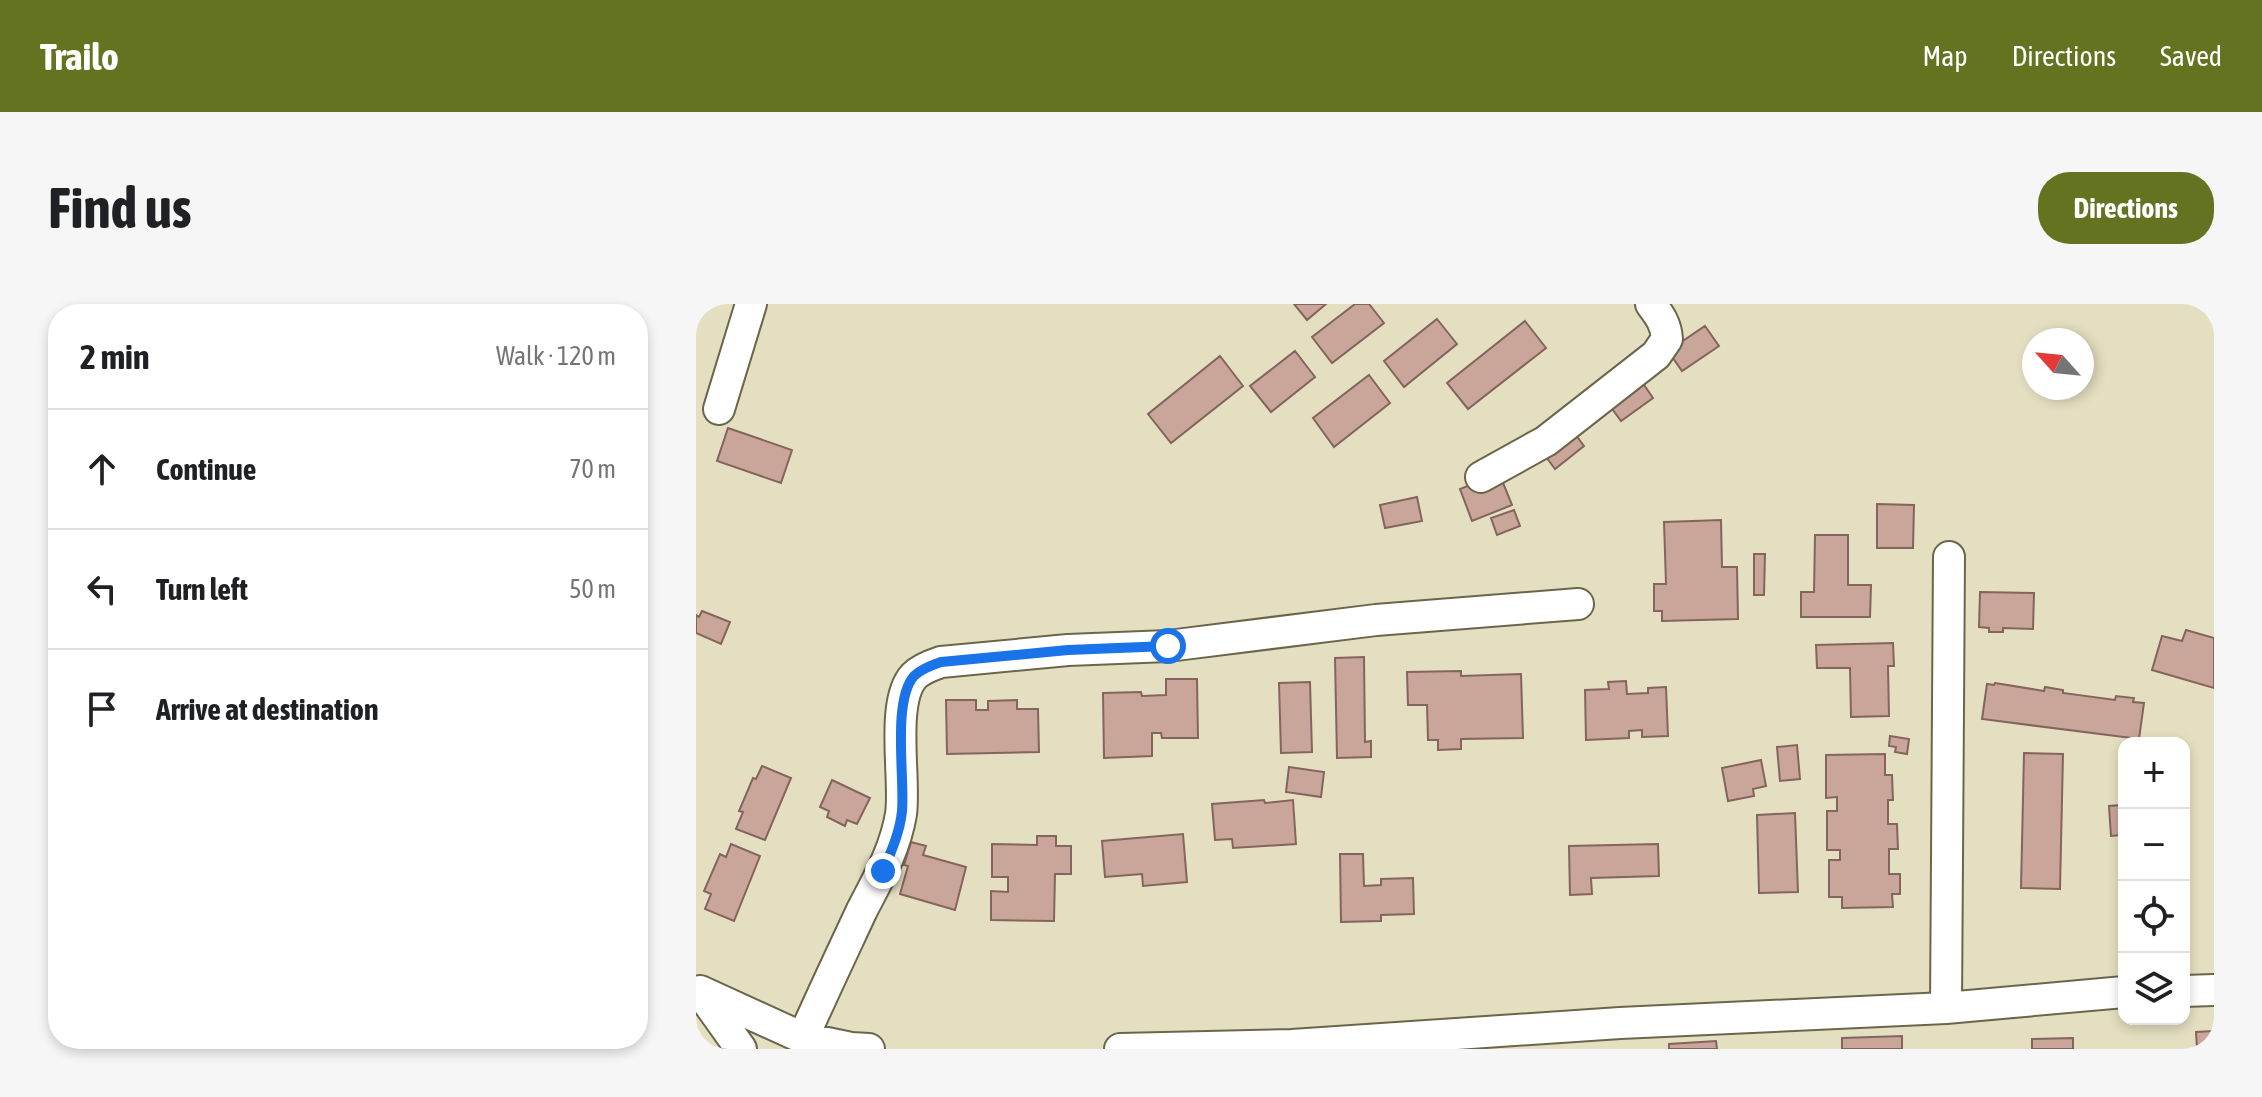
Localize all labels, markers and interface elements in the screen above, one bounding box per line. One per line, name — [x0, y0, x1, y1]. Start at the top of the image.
text: Trailo — [40, 35, 119, 78]
text: Map — [1923, 40, 1968, 72]
text: Directions — [2012, 40, 2116, 72]
text: Saved — [2160, 40, 2222, 72]
button: Directions — [2038, 172, 2214, 244]
text: Find us — [48, 176, 192, 240]
north arrow — [2022, 328, 2094, 400]
text: 2 min — [80, 337, 149, 376]
text: Walk · 120 m — [496, 341, 616, 371]
icon: ahead — [80, 447, 124, 491]
text: Continue — [156, 452, 256, 486]
text: 70 m — [569, 454, 616, 484]
icon: left — [80, 567, 124, 611]
text: Turn left — [156, 572, 248, 606]
text: 50 m — [569, 574, 616, 604]
route start — [1150, 628, 1186, 664]
icon: arrive — [80, 687, 124, 731]
text: Arrive at destination — [156, 692, 378, 726]
map controls — [2118, 737, 2190, 1025]
button: + — [2118, 737, 2190, 809]
button: − — [2118, 809, 2190, 881]
route end — [865, 853, 901, 889]
button: locate — [2118, 881, 2190, 953]
button: layers — [2118, 953, 2190, 1025]

